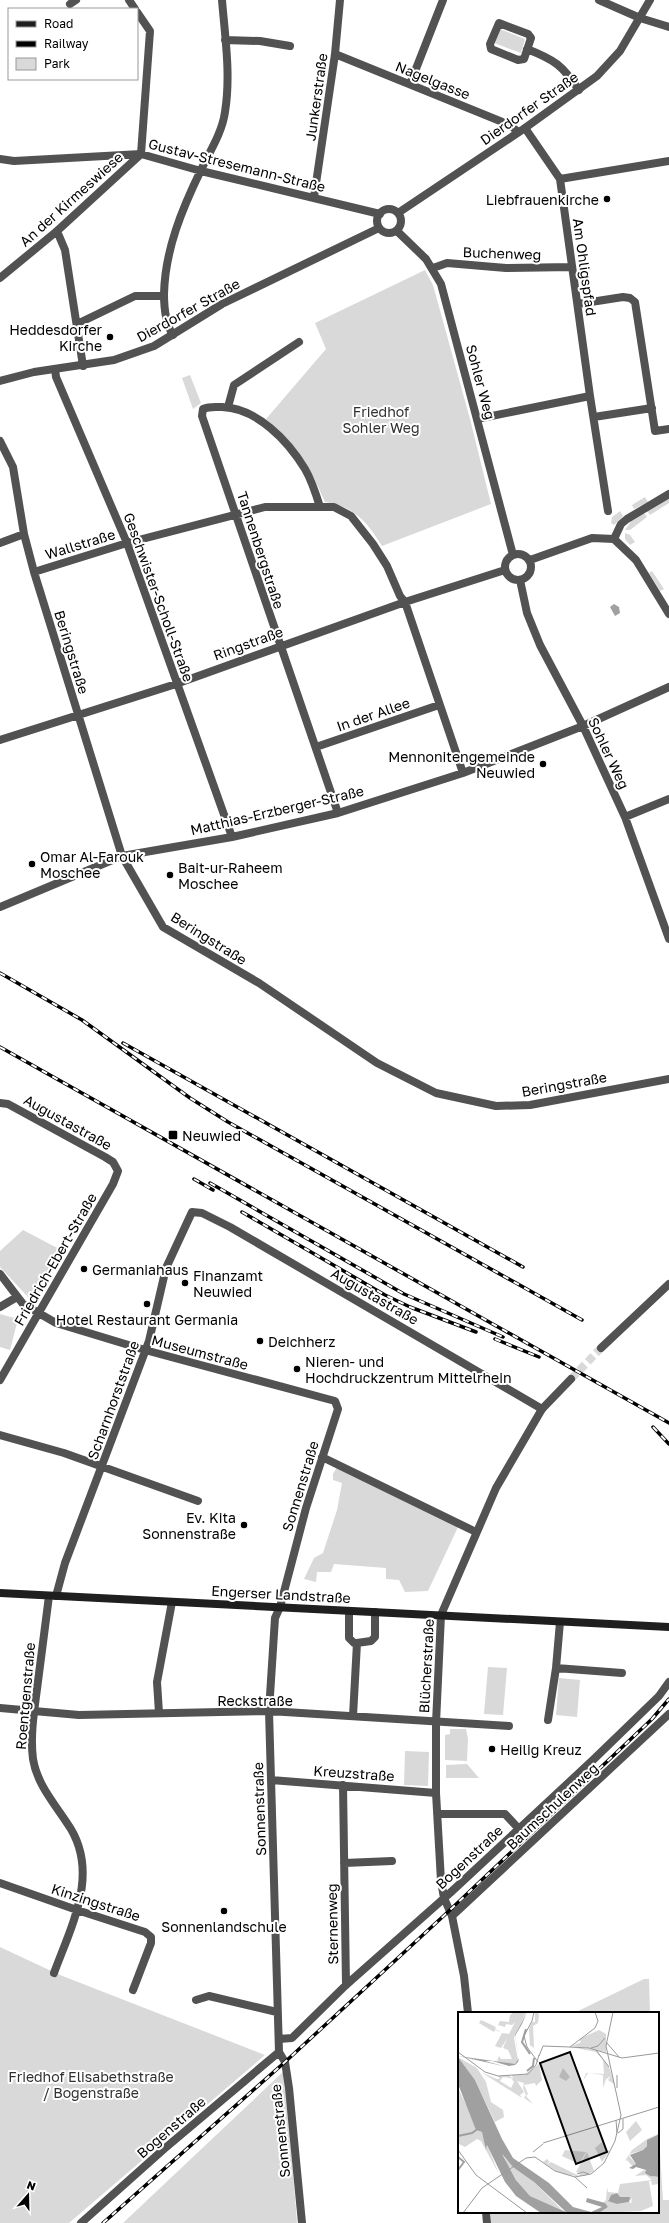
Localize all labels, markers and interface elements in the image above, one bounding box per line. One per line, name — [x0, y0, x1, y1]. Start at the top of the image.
legend — [8, 8, 138, 80]
text: Road — [44, 16, 73, 31]
text: Railway — [44, 36, 89, 51]
street label: Junkerstraße — [301, 52, 331, 142]
text: Park — [44, 56, 70, 71]
street label: Nagelgasse — [393, 57, 473, 103]
street label: Dierdorfer Straße — [477, 68, 581, 148]
street label: Gustav-Stresemann-Straße — [147, 135, 327, 195]
street label: An der Kirmeswiese — [16, 148, 126, 250]
place label: Liebfrauenkirche — [486, 191, 599, 208]
marker: Liebfrauenkirche — [602, 194, 612, 204]
street label: Am Ohligspfad — [570, 217, 600, 317]
street label: Buchenweg — [462, 243, 542, 263]
street label: Dierdorfer Straße — [133, 275, 243, 345]
place label: Heddesdorfer Kirche — [9, 321, 103, 354]
marker: Heddesdorfer Kirche — [105, 332, 115, 342]
street label: Sohler Weg — [463, 343, 499, 421]
park label: Friedhof Sohler Weg — [343, 403, 420, 436]
street label: Tannenbergstraße — [234, 489, 288, 611]
street label: Geschwister-Scholl-Straße — [120, 510, 198, 684]
street label: Wallstraße — [43, 525, 117, 563]
street label: Beringstraße — [51, 608, 93, 696]
street label: Ringstraße — [211, 623, 285, 663]
street label: In der Allee — [334, 694, 412, 734]
street label: Sohler Weg — [585, 715, 633, 791]
place label: Mennonitengemeinde Neuwied — [388, 748, 535, 781]
marker: Mennonitengemeinde Neuwied — [538, 759, 548, 769]
street label: Matthias-Erzberger-Straße — [189, 782, 365, 838]
place label: Omar Al-Farouk Moschee — [40, 848, 144, 881]
marker: Omar Al-Farouk Moschee — [27, 859, 37, 869]
place label: Bait-ur-Raheem Moschee — [178, 859, 283, 892]
marker: Bait-ur-Raheem Moschee — [165, 870, 175, 880]
street label: Beringstraße — [168, 908, 250, 968]
street label: Beringstraße — [520, 1068, 608, 1100]
street label: Augustastraße — [21, 1091, 115, 1153]
place label: Neuwied — [182, 1127, 241, 1144]
marker: Neuwied — [167, 1129, 179, 1141]
street label: Friedrich-Ebert-Straße — [10, 1190, 100, 1328]
place label: Germaniahaus — [92, 1261, 188, 1278]
marker: Germaniahaus — [79, 1264, 89, 1274]
street label: Augustastraße — [328, 1264, 422, 1328]
place label: Finanzamt Neuwied — [193, 1267, 263, 1300]
marker: Finanzamt Neuwied — [180, 1278, 190, 1288]
marker: Hotel Restaurant Germania — [142, 1299, 152, 1309]
place label: Hotel Restaurant Germania — [56, 1311, 238, 1328]
street label: Museumstraße — [150, 1331, 250, 1373]
place label: Deichherz — [268, 1333, 335, 1350]
marker: Deichherz — [255, 1336, 265, 1346]
street label: Scharnhorststraße — [84, 1338, 142, 1462]
place label: Nieren- und Hochdruckzentrum Mittelrhein — [305, 1353, 512, 1386]
marker: Nieren- und Hochdruckzentrum Mittelrhein — [292, 1364, 302, 1374]
street label: Sonnenstraße — [278, 1439, 322, 1533]
place label: Ev. Kita Sonnenstraße — [142, 1509, 236, 1542]
marker: Ev. Kita Sonnenstraße — [239, 1520, 249, 1530]
street label: Engerser Landstraße — [211, 1582, 351, 1606]
street label: Blücherstraße — [415, 1618, 437, 1714]
street label: Roentgenstraße — [12, 1642, 38, 1750]
street label: Reckstraße — [217, 1692, 293, 1709]
place label: Heilig Kreuz — [500, 1741, 582, 1758]
marker: Heilig Kreuz — [487, 1744, 497, 1754]
street label: Baumschulenweg — [503, 1759, 601, 1853]
street label: Sonnenstraße — [249, 1762, 269, 1856]
street label: Kreuzstraße — [313, 1762, 395, 1784]
street label: Bogenstraße — [432, 1822, 506, 1892]
street label: Kinzingstraße — [49, 1880, 143, 1924]
street label: Sternenweg — [323, 1883, 341, 1965]
marker: Sonnenlandschule — [219, 1906, 229, 1916]
place label: Sonnenlandschule — [161, 1918, 287, 1935]
inset map — [458, 2012, 659, 2213]
park label: Friedhof Elisabethstraße / Bogenstraße — [8, 2068, 174, 2101]
street label: Sonnenstraße — [267, 2083, 293, 2179]
street label: Bogenstraße — [133, 2092, 209, 2162]
north arrow — [8, 2175, 48, 2215]
text: N — [25, 2178, 38, 2193]

